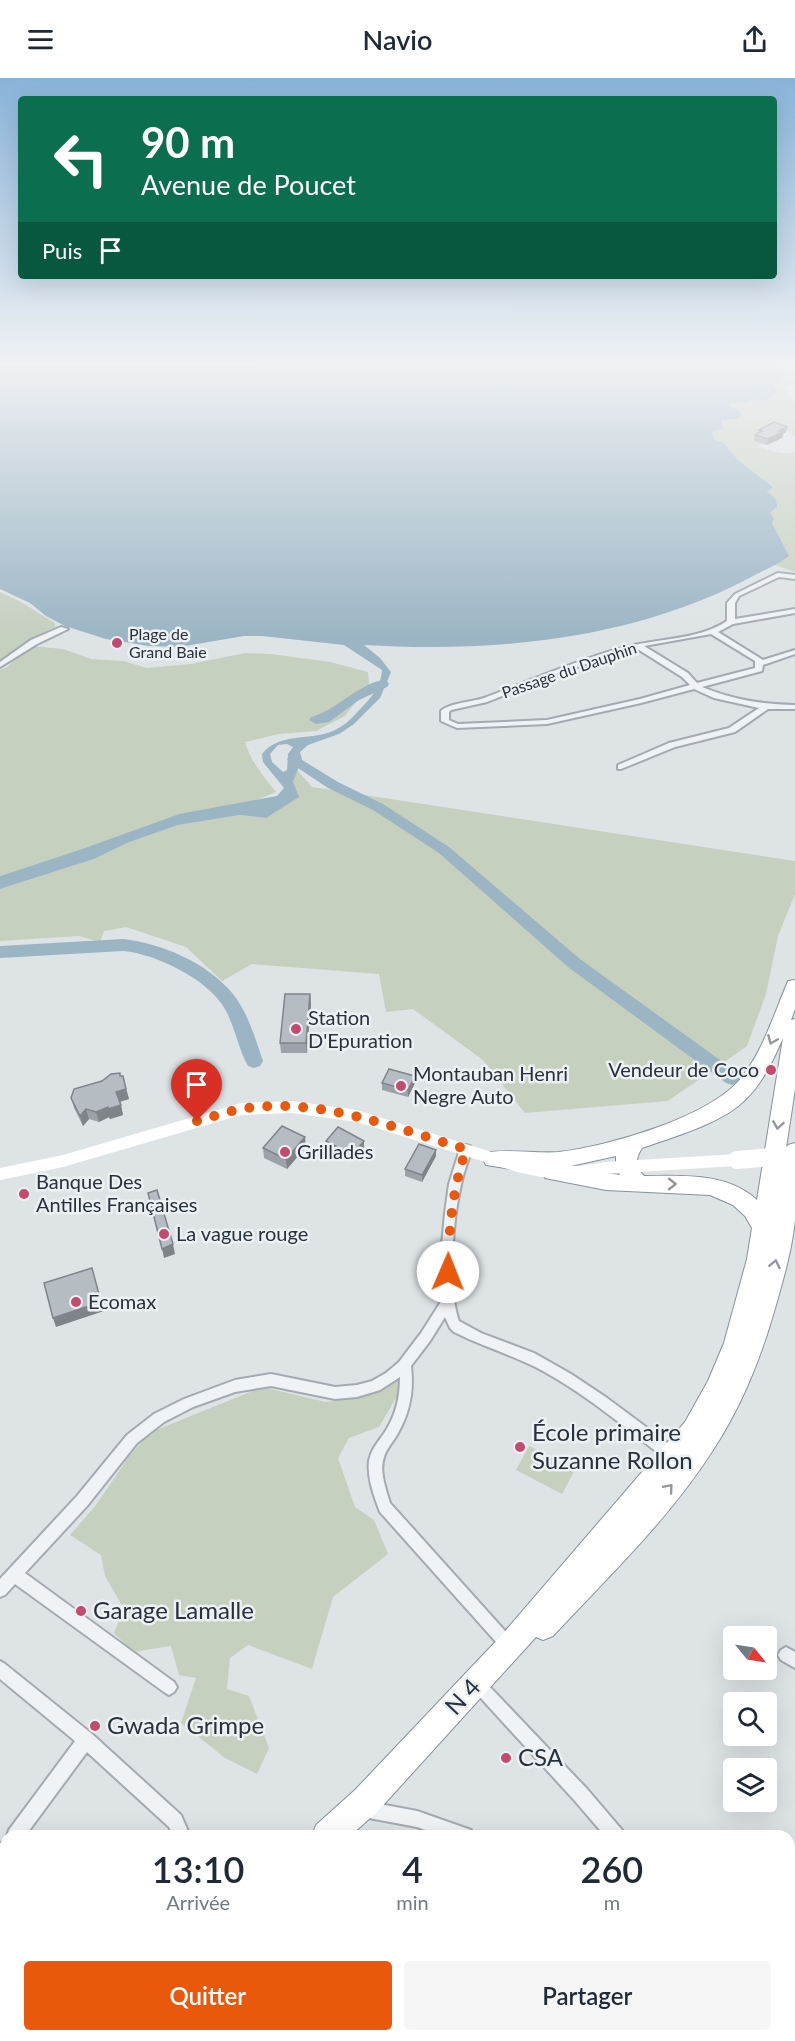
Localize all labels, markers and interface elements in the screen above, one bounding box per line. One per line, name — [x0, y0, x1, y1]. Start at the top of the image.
icon: menu — [24, 23, 57, 56]
text: Navio — [363, 23, 432, 56]
icon: share — [738, 23, 771, 56]
text: 90 m — [141, 117, 235, 167]
icon: left — [42, 120, 120, 198]
text: Avenue de Poucet — [141, 168, 356, 201]
icon: arrive — [94, 234, 127, 267]
text: Puis — [42, 237, 82, 264]
place label: Plage de Grand Baie — [129, 624, 207, 661]
marker: Plage de Grand Baie — [110, 636, 124, 650]
street label: Passage du Dauphin — [499, 638, 639, 702]
place label: Station D'Epuration — [308, 1005, 413, 1052]
marker: Station D'Epuration — [289, 1022, 303, 1036]
one-way arrow — [767, 1033, 779, 1044]
place label: Vendeur de Coco — [608, 1057, 759, 1081]
pin — [171, 1059, 222, 1121]
place label: Montauban Henri Negre Auto — [413, 1061, 568, 1108]
marker: Vendeur de Coco — [764, 1063, 778, 1077]
icon: arrive — [180, 1068, 213, 1101]
marker: Montauban Henri Negre Auto — [394, 1079, 408, 1093]
one-way arrow — [772, 1120, 784, 1130]
place label: Grillades — [297, 1139, 373, 1163]
marker: Grillades — [278, 1145, 292, 1159]
place label: Banque Des Antilles Françaises — [36, 1169, 197, 1216]
one-way arrow — [668, 1178, 677, 1190]
marker: Banque Des Antilles Françaises — [17, 1187, 31, 1201]
place label: La vague rouge — [176, 1221, 308, 1245]
marker: La vague rouge — [157, 1227, 171, 1241]
position arrow — [416, 1240, 480, 1304]
one-way arrow — [768, 1259, 781, 1269]
place label: Ecomax — [88, 1289, 156, 1313]
marker: Ecomax — [69, 1295, 83, 1309]
place label: École primaire Suzanne Rollon — [532, 1417, 693, 1474]
marker: École primaire Suzanne Rollon — [513, 1440, 527, 1454]
one-way arrow — [662, 1484, 673, 1495]
place label: Garage Lamalle — [93, 1595, 254, 1624]
marker: Garage Lamalle — [74, 1604, 88, 1618]
north arrow — [723, 1626, 777, 1680]
map controls — [723, 1626, 777, 1812]
street label: N 4 — [438, 1672, 486, 1720]
button: search — [723, 1692, 777, 1746]
place label: Gwada Grimpe — [107, 1710, 264, 1739]
marker: Gwada Grimpe — [88, 1719, 102, 1733]
place label: CSA — [518, 1742, 564, 1771]
marker: CSA — [499, 1751, 513, 1765]
button: layers — [723, 1758, 777, 1812]
text: 13:10 — [152, 1847, 244, 1891]
text: 4 — [402, 1847, 423, 1891]
text: 260 — [581, 1847, 643, 1891]
text: Arrivée — [166, 1890, 230, 1914]
text: min — [396, 1890, 429, 1914]
text: m — [604, 1890, 620, 1914]
button: Quitter — [24, 1961, 392, 2030]
button: Partager — [404, 1961, 771, 2030]

